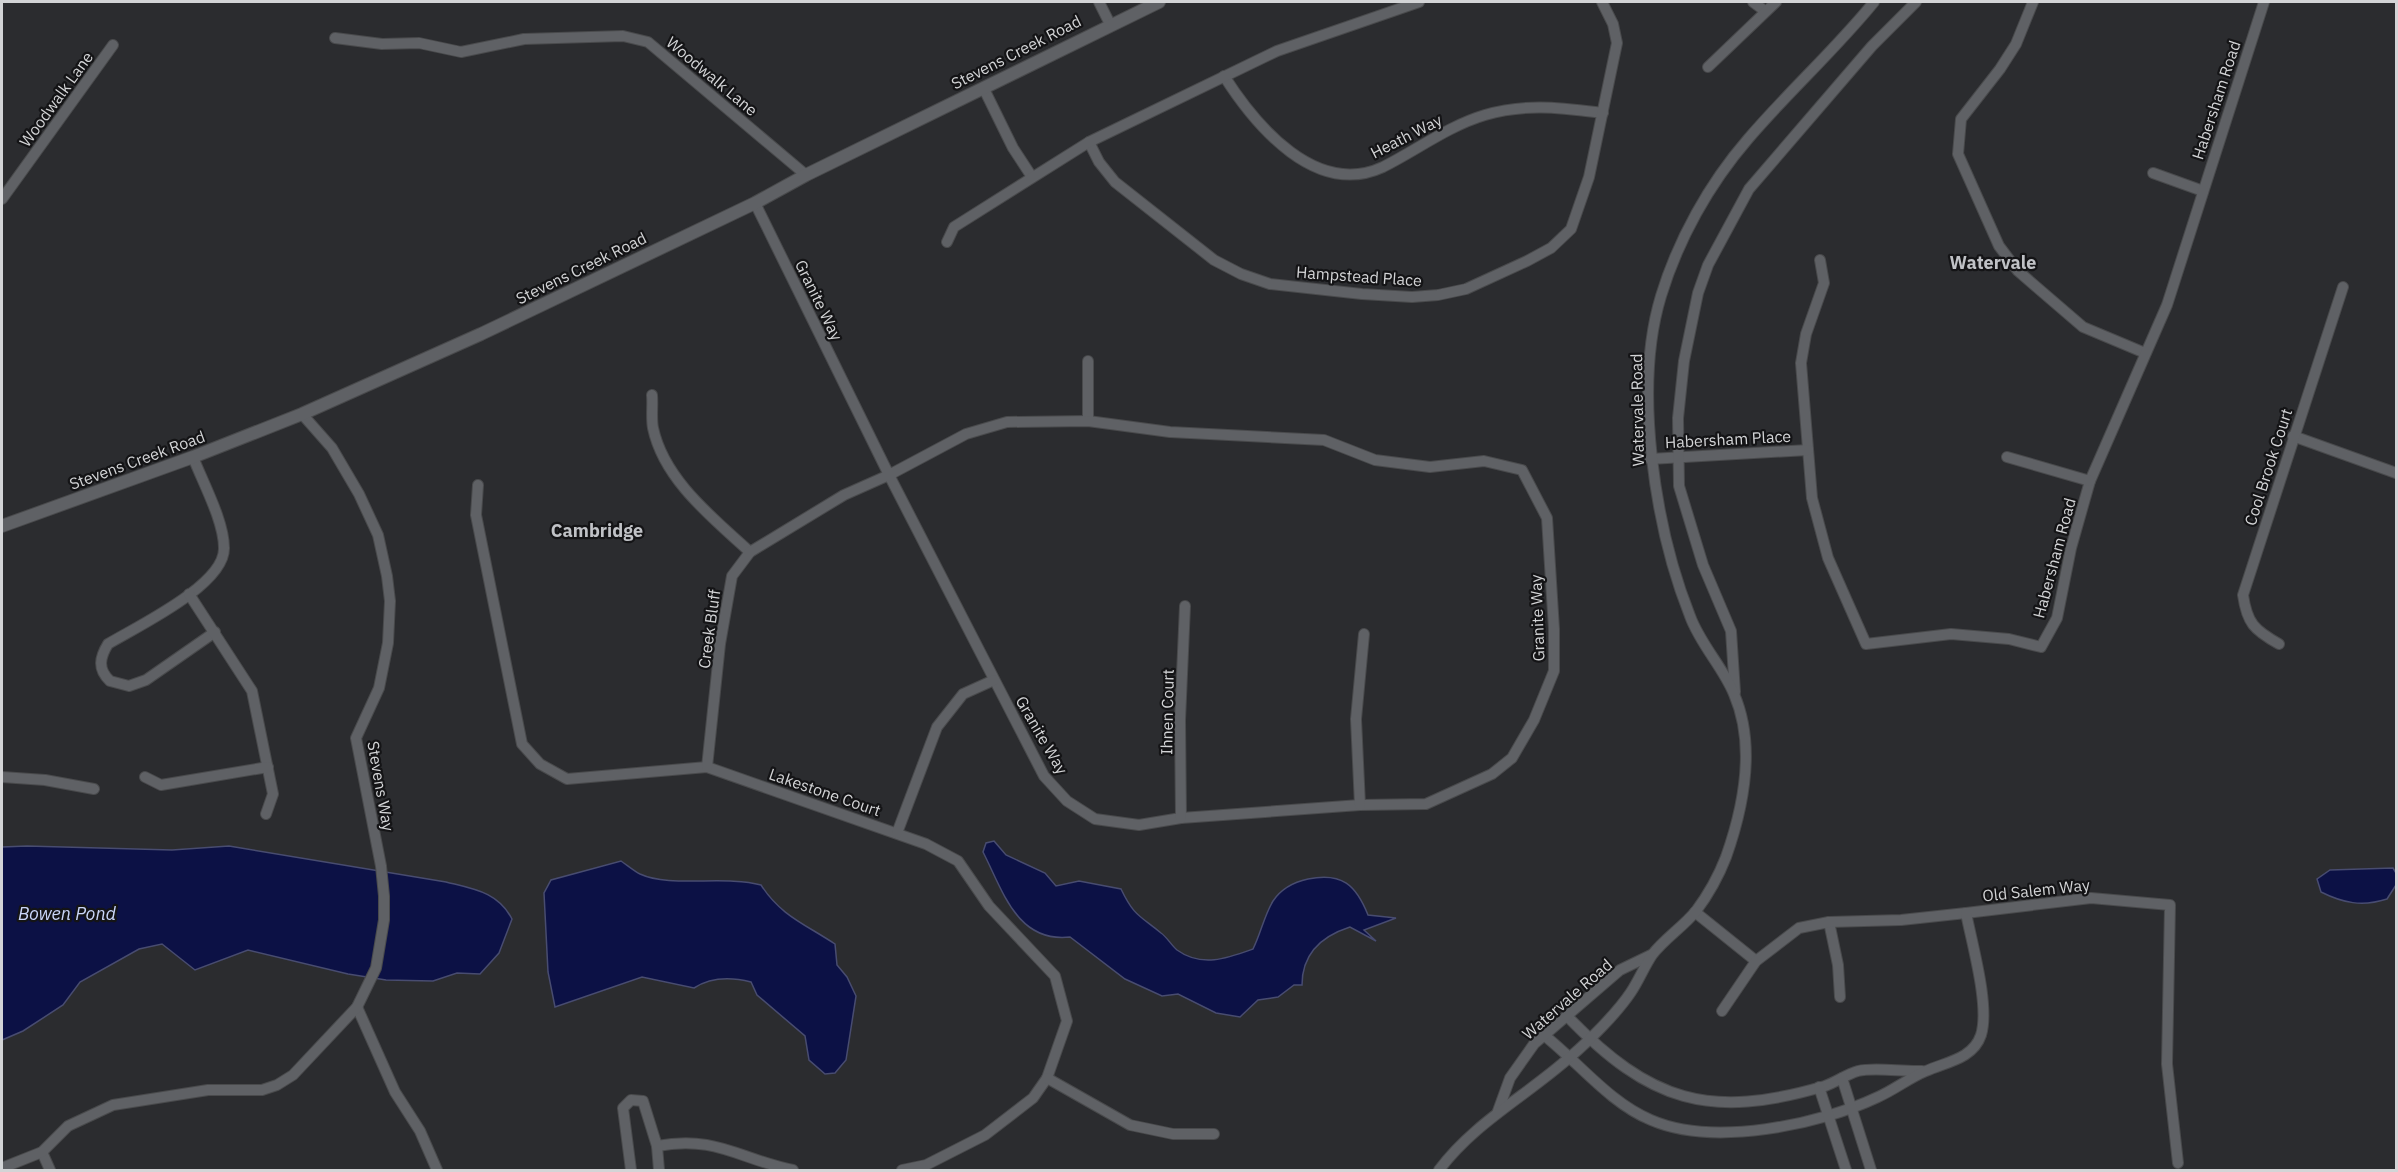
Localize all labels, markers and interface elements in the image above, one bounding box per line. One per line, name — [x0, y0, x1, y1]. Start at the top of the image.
street label: Stevens Creek Road — [948, 11, 1084, 93]
street label: Woodwalk Lane — [662, 32, 762, 120]
street label: Habersham Road — [2187, 38, 2245, 162]
street label: Woodwalk Lane — [15, 47, 97, 151]
street label: Heath Way — [1367, 109, 1445, 163]
street label: Stevens Creek Road — [512, 228, 650, 308]
district label: Watervale — [1950, 251, 2036, 274]
street label: Granite Way — [791, 256, 847, 344]
street label: Hampstead Place — [1295, 262, 1423, 290]
street label: Watervale Road — [1626, 353, 1648, 467]
street label: Cool Brook Court — [2240, 406, 2296, 528]
street label: Stevens Creek Road — [66, 426, 208, 494]
street label: Habersham Place — [1664, 426, 1792, 452]
street label: Habersham Road — [2028, 496, 2080, 620]
district label: Cambridge — [551, 519, 643, 542]
street label: Granite Way — [1525, 574, 1549, 662]
street label: Creek Bluff — [694, 588, 724, 670]
street label: Ihnen Court — [1156, 669, 1178, 755]
street label: Granite Way — [1012, 692, 1072, 778]
street label: Stevens Way — [363, 739, 399, 833]
street label: Lakestone Court — [766, 764, 884, 820]
street label: Old Salem Way — [1981, 874, 2091, 906]
water label: Bowen Pond — [18, 902, 117, 925]
street label: Watervale Road — [1518, 954, 1616, 1044]

